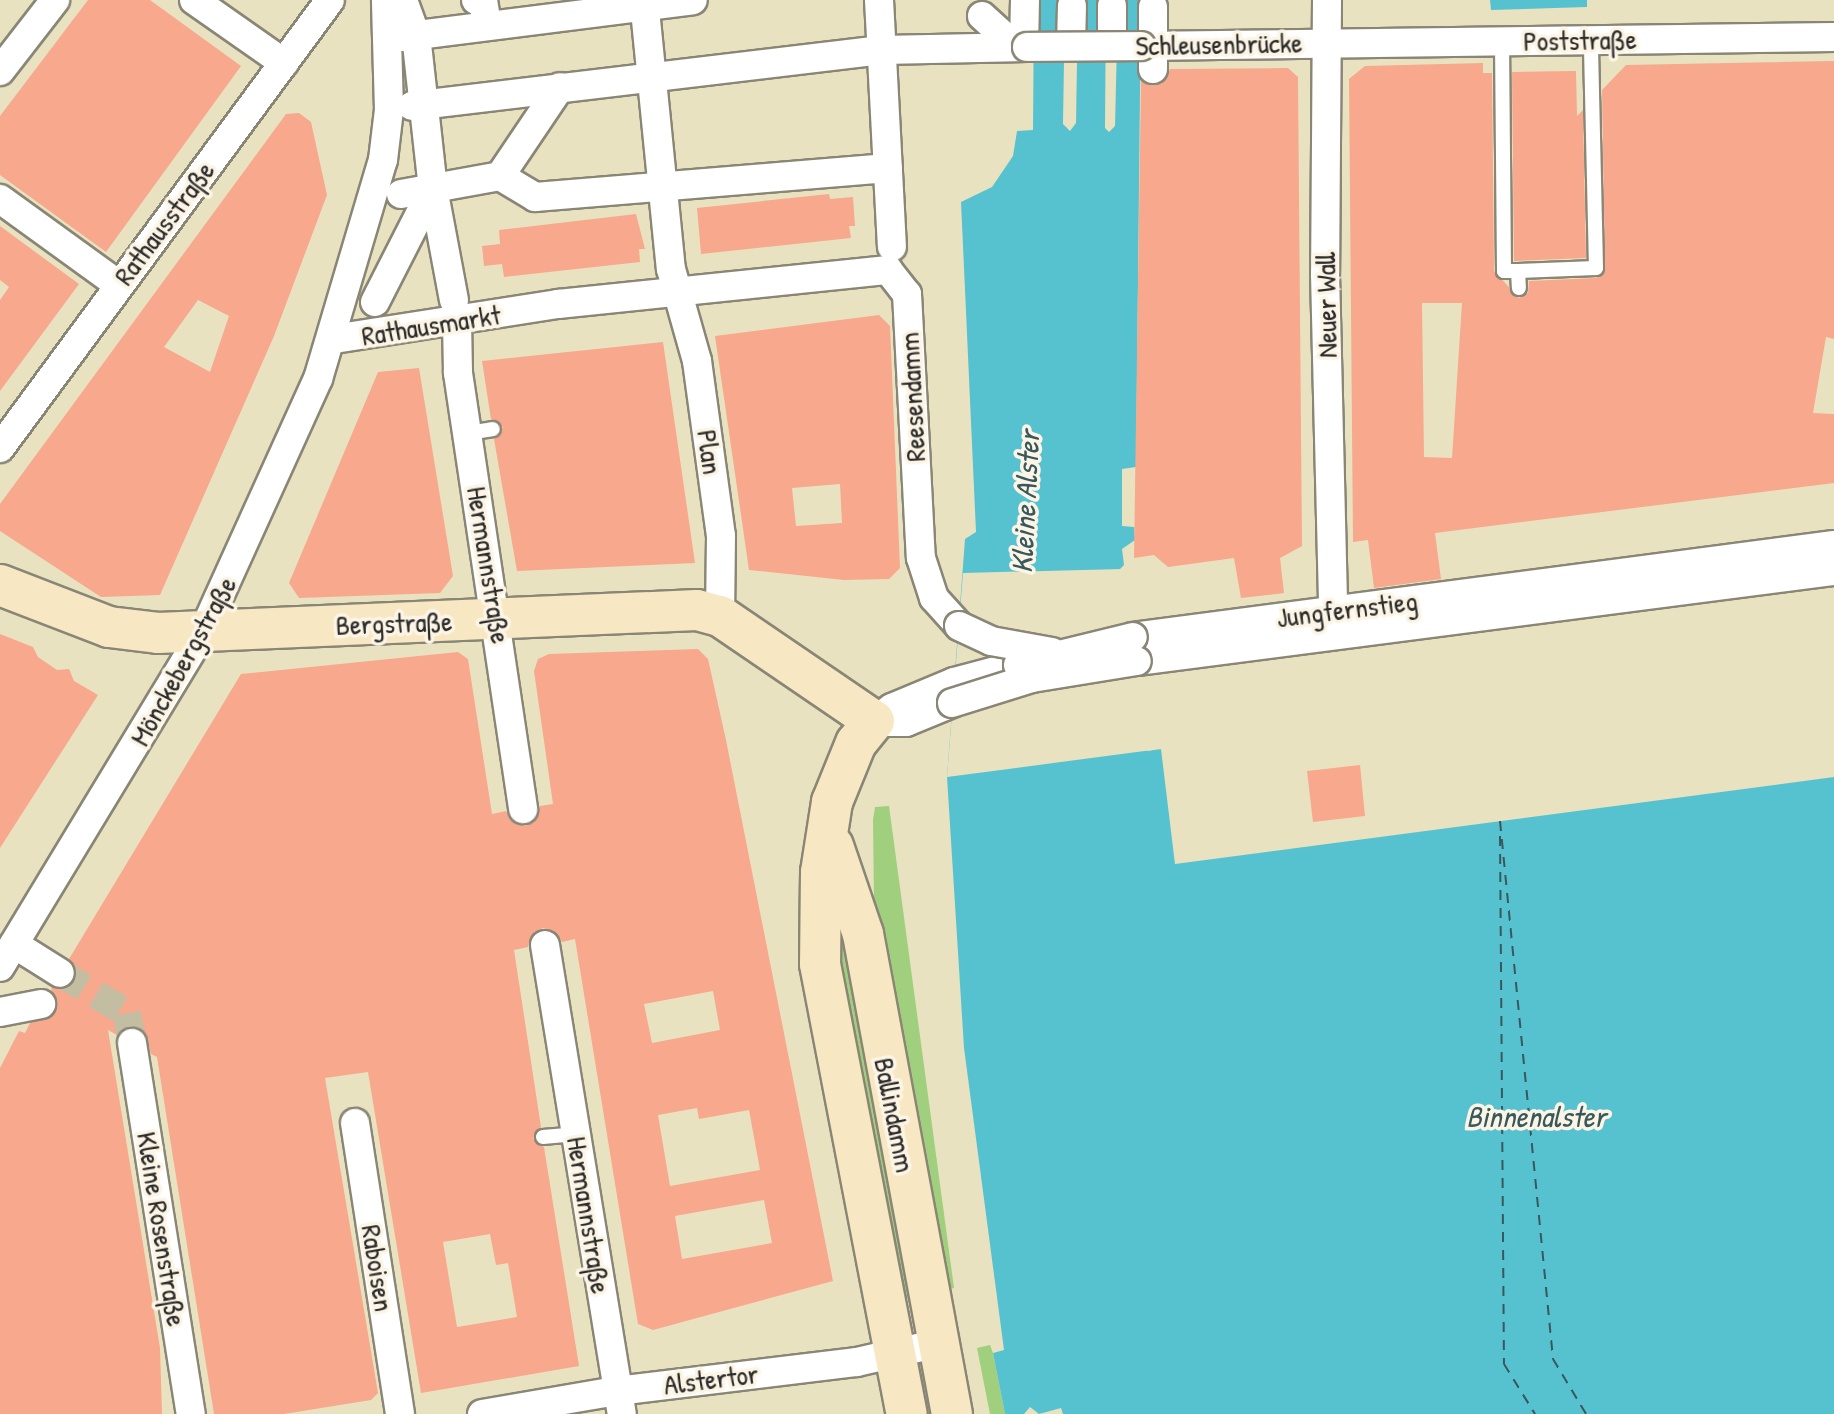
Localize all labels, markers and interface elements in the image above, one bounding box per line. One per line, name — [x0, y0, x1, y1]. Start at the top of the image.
street label: Poststraße — [1523, 22, 1637, 58]
street label: Schleusenbrücke — [1135, 26, 1303, 62]
street label: Rathausstraße — [107, 155, 221, 291]
street label: Neuer Wall — [1308, 252, 1344, 358]
street label: Rathausmarkt — [359, 297, 503, 353]
street label: Reesendamm — [892, 331, 932, 463]
street label: Plan — [690, 428, 730, 476]
water label: Kleine Alster — [1003, 430, 1047, 574]
street label: Hermannstraße — [460, 484, 518, 646]
street label: Mönckebergstraße — [123, 571, 243, 751]
street label: Jungfernstieg — [1275, 584, 1419, 634]
street label: Bergstraße — [335, 604, 453, 642]
street label: Ballindamm — [867, 1055, 923, 1175]
water label: Binnenalster — [1466, 1098, 1606, 1134]
street label: Kleine Rosenstraße — [130, 1129, 194, 1329]
street label: Hermannstraße — [560, 1134, 618, 1296]
street label: Raboisen — [355, 1222, 401, 1314]
street label: Alstertor — [662, 1357, 760, 1401]

